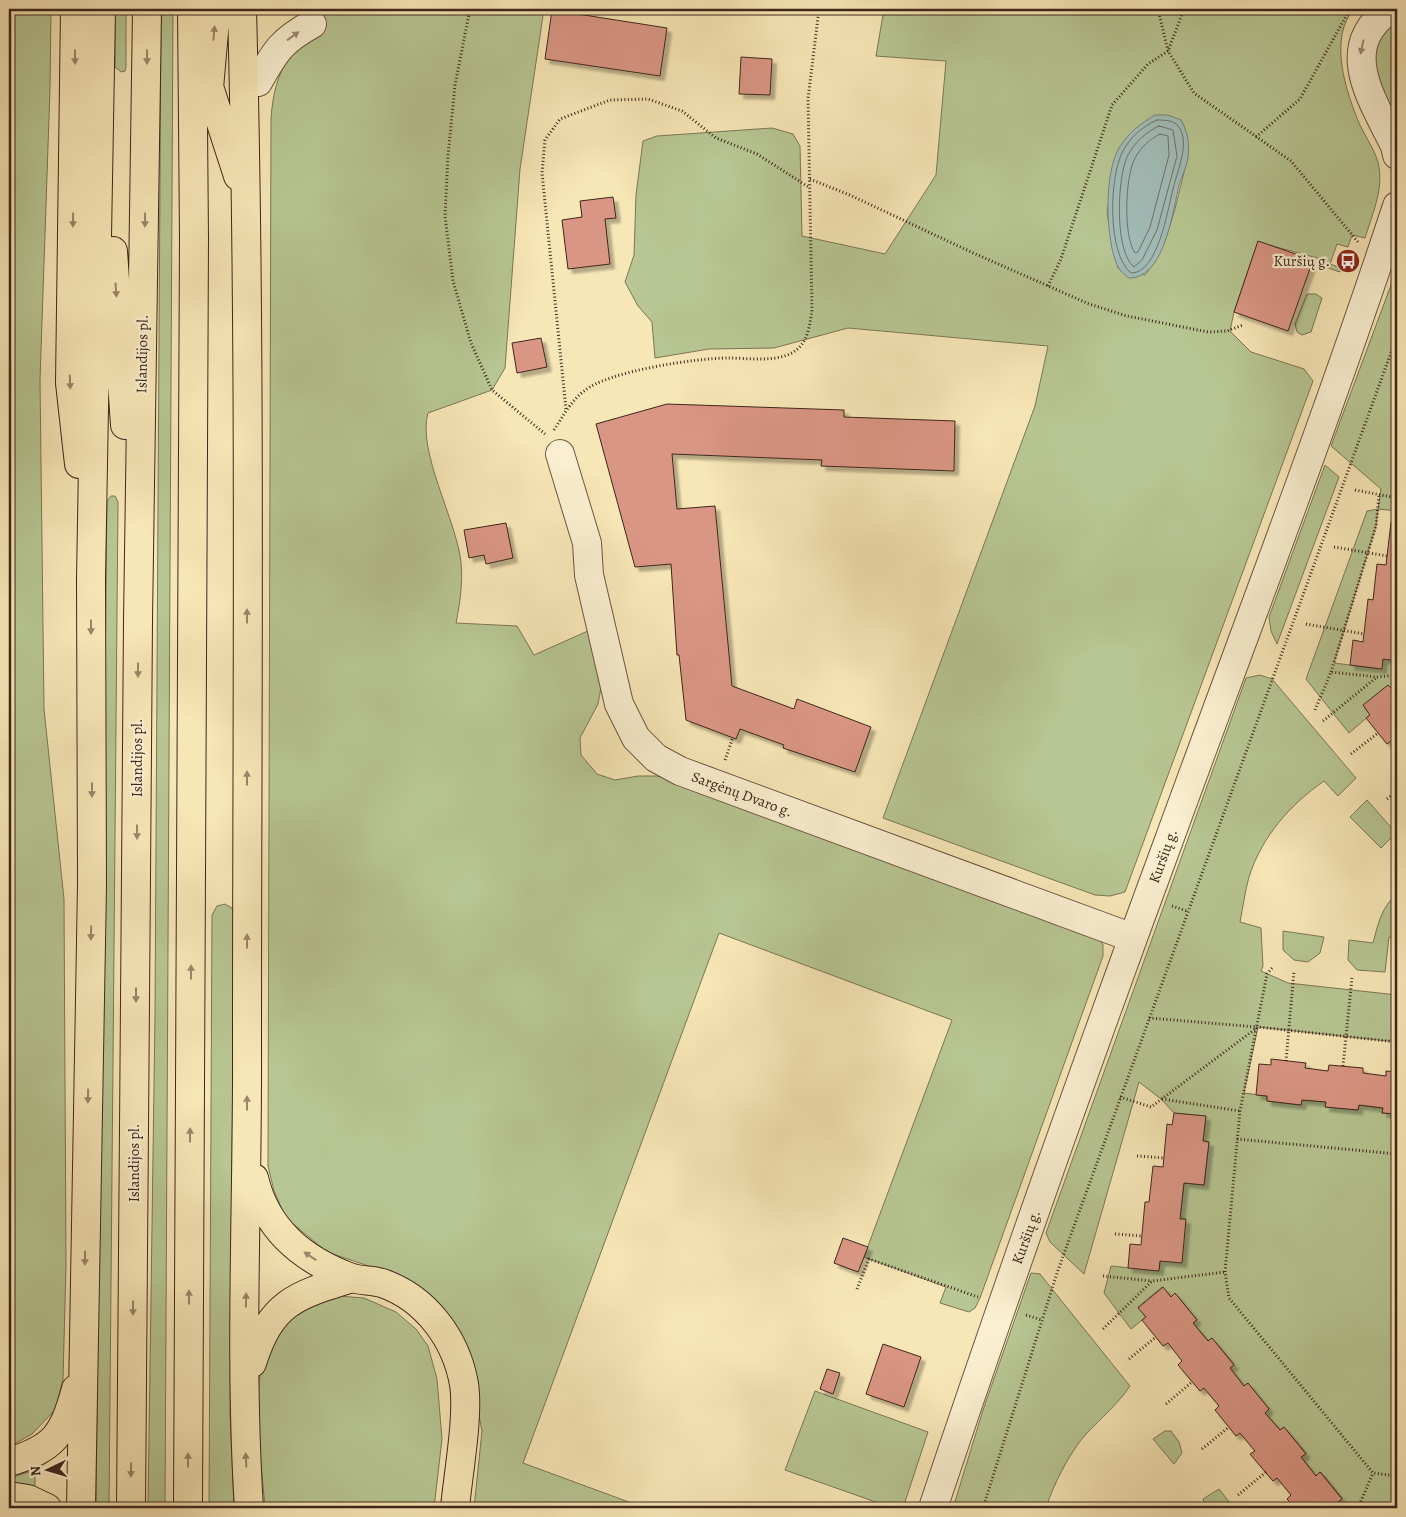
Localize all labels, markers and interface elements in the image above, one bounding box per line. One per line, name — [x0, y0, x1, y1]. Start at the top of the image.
one-way arrow — [210, 25, 218, 41]
one-way arrow — [286, 31, 300, 41]
one-way arrow — [1358, 39, 1366, 55]
one-way arrow — [71, 50, 79, 66]
one-way arrow — [143, 50, 151, 66]
one-way arrow — [69, 212, 77, 228]
one-way arrow — [140, 212, 148, 228]
bus stop icon: Kuršių g. — [1335, 248, 1361, 274]
place label: Kuršių g. — [1274, 251, 1330, 271]
one-way arrow — [113, 282, 121, 298]
street label: Islandijos pl. — [131, 314, 153, 394]
one-way arrow — [67, 375, 75, 391]
one-way arrow — [243, 608, 251, 624]
one-way arrow — [87, 619, 95, 635]
one-way arrow — [134, 662, 142, 678]
street label: Islandijos pl. — [127, 719, 147, 797]
street label: Sargėnų Dvaro g. — [689, 766, 795, 822]
one-way arrow — [243, 770, 251, 786]
one-way arrow — [88, 782, 96, 798]
one-way arrow — [133, 824, 141, 840]
street label: Kuršių g. — [1144, 826, 1182, 886]
one-way arrow — [87, 925, 95, 941]
one-way arrow — [243, 933, 251, 949]
one-way arrow — [187, 964, 195, 980]
one-way arrow — [132, 987, 140, 1003]
one-way arrow — [84, 1088, 92, 1104]
one-way arrow — [243, 1095, 251, 1111]
street label: Islandijos pl. — [124, 1124, 144, 1202]
one-way arrow — [186, 1126, 194, 1142]
street label: Kuršių g. — [1007, 1207, 1045, 1267]
one-way arrow — [81, 1250, 89, 1266]
one-way arrow — [303, 1251, 316, 1261]
one-way arrow — [185, 1289, 193, 1305]
one-way arrow — [242, 1291, 250, 1307]
one-way arrow — [129, 1300, 137, 1316]
north arrow — [22, 1444, 72, 1494]
one-way arrow — [184, 1451, 192, 1467]
one-way arrow — [242, 1451, 250, 1467]
one-way arrow — [127, 1462, 135, 1478]
text: N — [26, 1465, 45, 1477]

